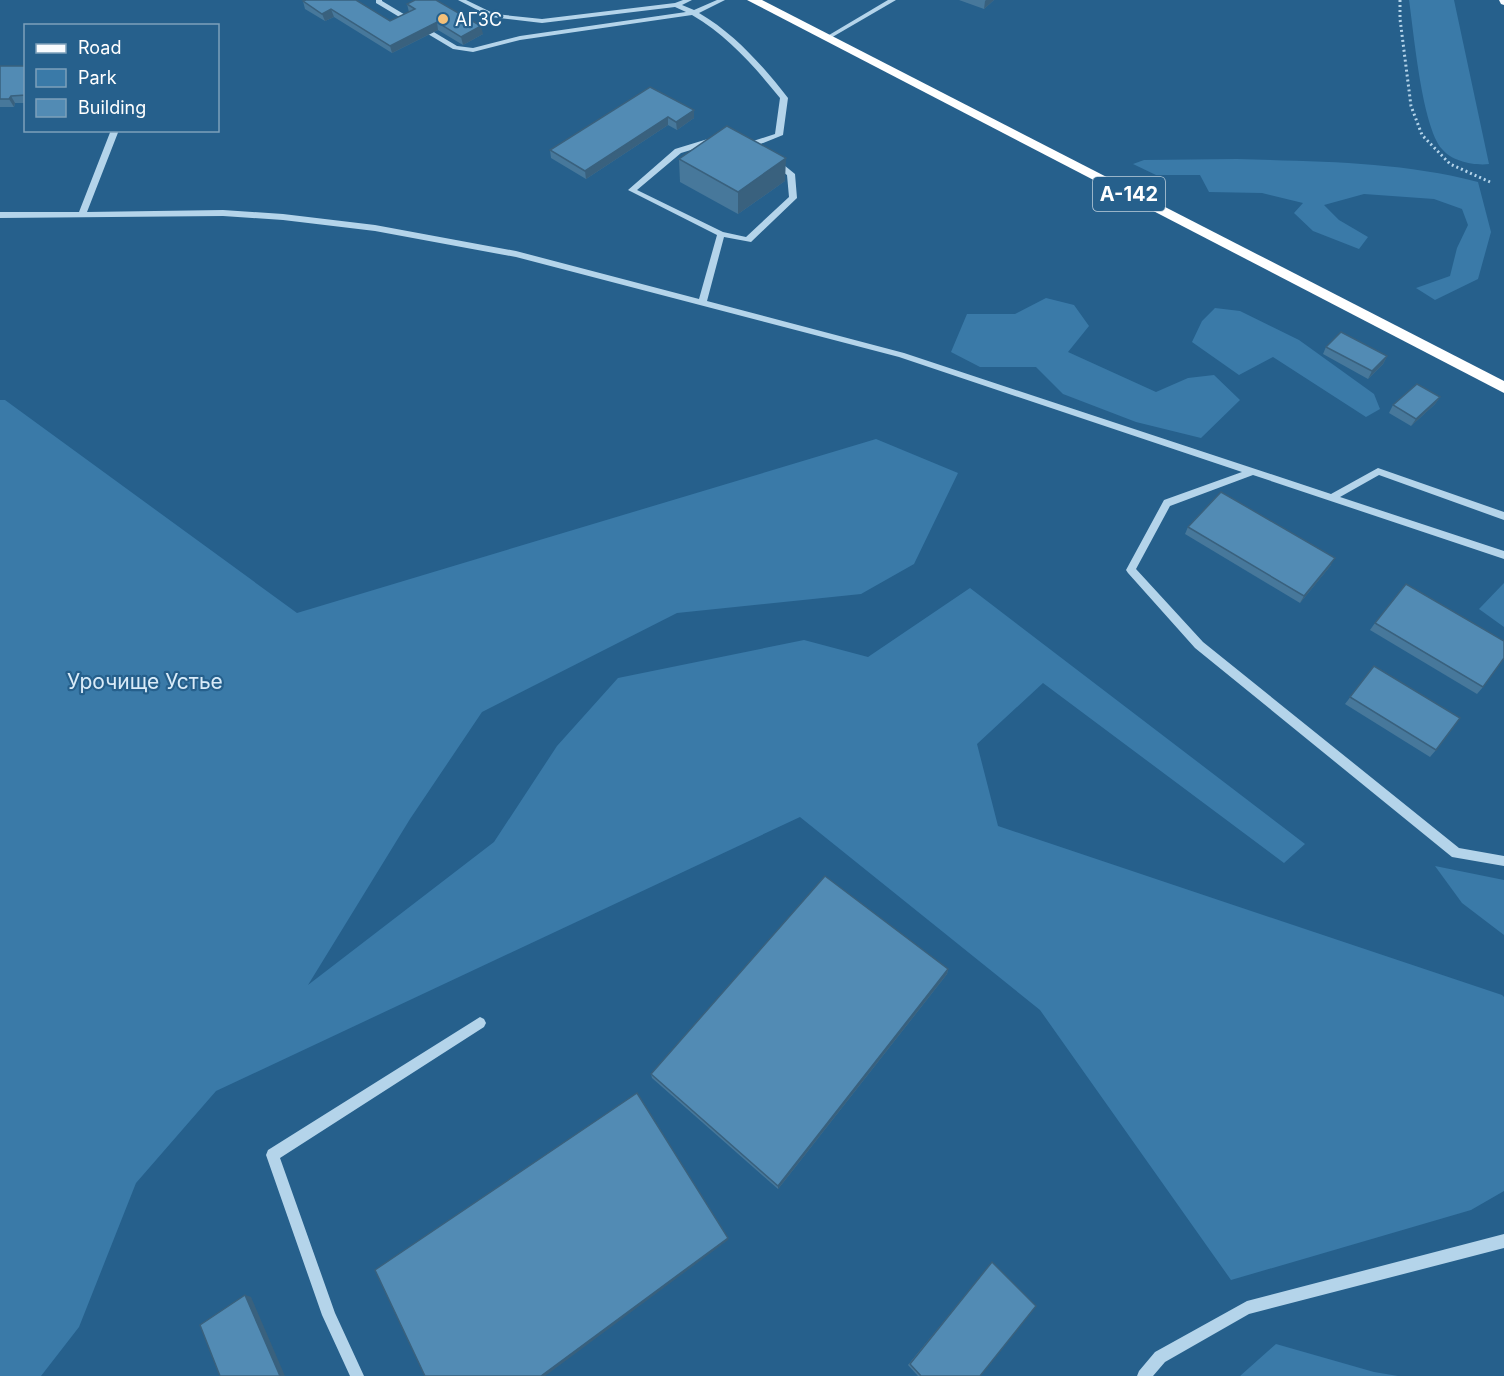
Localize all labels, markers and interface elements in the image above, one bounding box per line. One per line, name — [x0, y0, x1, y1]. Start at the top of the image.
place label: АГЗС — [455, 9, 502, 30]
marker: АГЗС — [436, 12, 450, 26]
legend — [24, 24, 219, 132]
text: Road — [78, 37, 121, 58]
text: Park — [78, 67, 117, 88]
text: Building — [78, 97, 146, 118]
road number: А-142 — [1093, 177, 1165, 211]
park label: Урочище Устье — [67, 669, 223, 694]

